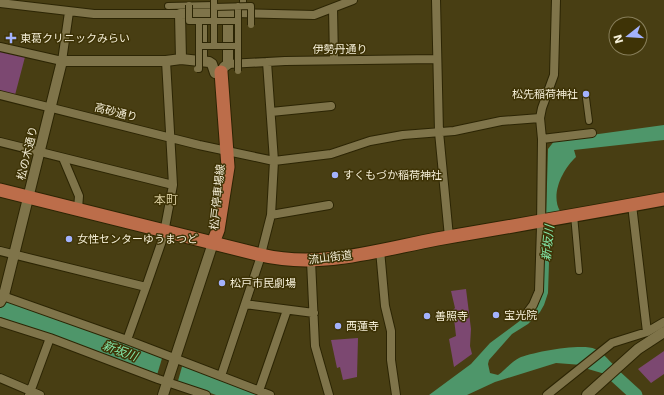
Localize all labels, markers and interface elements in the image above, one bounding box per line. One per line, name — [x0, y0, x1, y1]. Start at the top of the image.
north arrow — [608, 16, 648, 56]
marker: 東葛クリニックみらい — [5, 32, 17, 44]
place label: 東葛クリニックみらい — [20, 32, 130, 45]
text: N — [611, 32, 626, 45]
street label: 伊勢丹通り — [313, 43, 368, 56]
place label: 松先稲荷神社 — [512, 88, 578, 101]
marker: 松先稲荷神社 — [581, 89, 591, 99]
street label: 高砂通り — [93, 101, 139, 124]
street label: 松の木通り — [15, 125, 40, 181]
street label: 松戸停車場線 — [208, 164, 227, 231]
place label: すくもづか稲荷神社 — [343, 169, 442, 182]
marker: すくもづか稲荷神社 — [330, 170, 340, 180]
district label: 本町 — [154, 193, 178, 207]
water label: 新坂川 — [539, 222, 557, 262]
place label: 女性センターゆうまつど — [77, 233, 198, 246]
marker: 女性センターゆうまつど — [64, 234, 74, 244]
street label: 流山街道 — [307, 248, 353, 267]
place label: 松戸市民劇場 — [230, 277, 296, 290]
marker: 松戸市民劇場 — [217, 278, 227, 288]
place label: 宝光院 — [504, 309, 537, 322]
place label: 善照寺 — [435, 310, 468, 323]
marker: 宝光院 — [491, 310, 501, 320]
marker: 善照寺 — [422, 311, 432, 321]
place label: 西蓮寺 — [346, 320, 379, 333]
marker: 西蓮寺 — [333, 321, 343, 331]
water label: 新坂川 — [101, 338, 141, 364]

